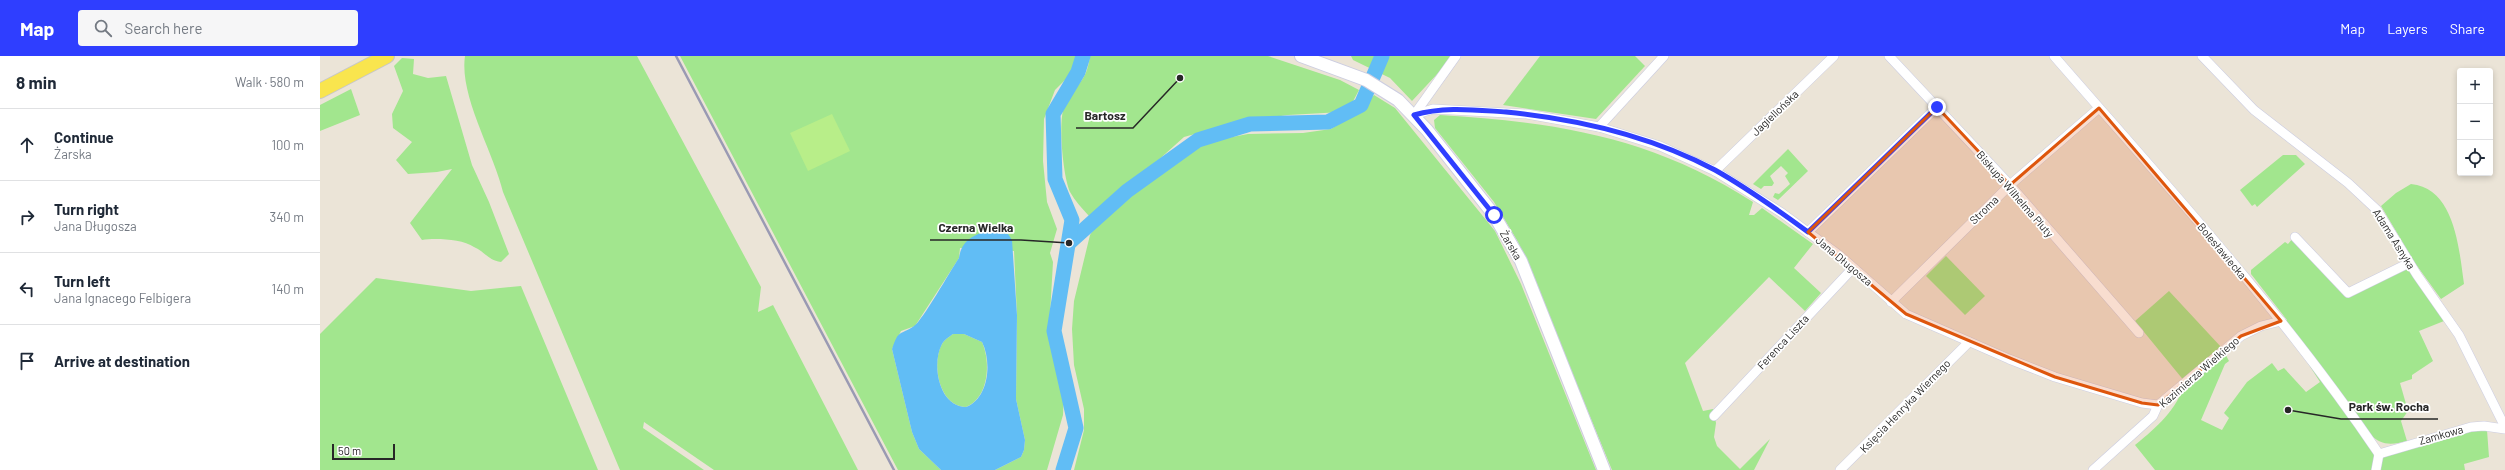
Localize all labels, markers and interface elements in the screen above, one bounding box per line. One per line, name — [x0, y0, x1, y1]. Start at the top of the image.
search box — [78, 10, 358, 46]
text: Map — [20, 17, 54, 40]
icon: search — [92, 17, 114, 39]
text: Search here — [124, 19, 202, 37]
text: Map — [2340, 20, 2365, 37]
text: Layers — [2387, 20, 2428, 37]
text: Share — [2450, 20, 2485, 37]
map controls — [2457, 68, 2493, 176]
button: + — [2457, 68, 2493, 104]
text: 8 min — [16, 72, 56, 92]
text: Walk · 580 m — [235, 74, 304, 90]
street label: Jagiellońska — [1749, 87, 1801, 138]
route end — [1928, 98, 1946, 116]
callout: Bartosz — [1076, 104, 1133, 128]
button: − — [2457, 104, 2493, 140]
text: Bartosz — [1084, 108, 1126, 122]
text: Continue — [54, 128, 114, 146]
icon: ahead — [16, 134, 38, 156]
text: 100 m — [271, 137, 304, 153]
button: locate — [2457, 140, 2493, 176]
text: Żarska — [54, 146, 92, 162]
street label: Biskupa Wilhelma Pluty — [1974, 148, 2057, 240]
street label: Stroma — [1967, 193, 2001, 227]
text: Turn right — [54, 200, 119, 218]
icon: right — [16, 206, 38, 228]
route start — [1485, 206, 1503, 224]
street label: Adama Asnyka — [2371, 206, 2418, 271]
text: 340 m — [269, 209, 304, 225]
callout: Czerna Wielka — [930, 216, 1021, 240]
text: Jana Długosza — [54, 218, 137, 234]
text: Czerna Wielka — [939, 220, 1013, 234]
street label: Bolesławiecka — [2195, 220, 2250, 281]
street label: Żarska — [1498, 227, 1526, 262]
street label: Jana Długosza — [1813, 233, 1875, 288]
text: Turn left — [54, 272, 110, 290]
icon: left — [16, 278, 38, 300]
text: 140 m — [272, 281, 304, 297]
text: Jana Ignacego Felbigera — [54, 290, 191, 306]
street label: Ferenca Liszta — [1754, 312, 1811, 372]
street label: Kazimierza Wielkiego — [2156, 333, 2241, 410]
icon: arrive — [16, 350, 38, 372]
text: Arrive at destination — [54, 352, 190, 370]
street label: Księcia Henryka Wiernego — [1857, 356, 1953, 455]
callout: Park św. Rocha — [2341, 395, 2438, 419]
text: Park św. Rocha — [2349, 399, 2429, 413]
street label: Zamkowa — [2417, 422, 2464, 447]
scale bar — [332, 442, 395, 461]
text: 50 m — [338, 444, 361, 457]

